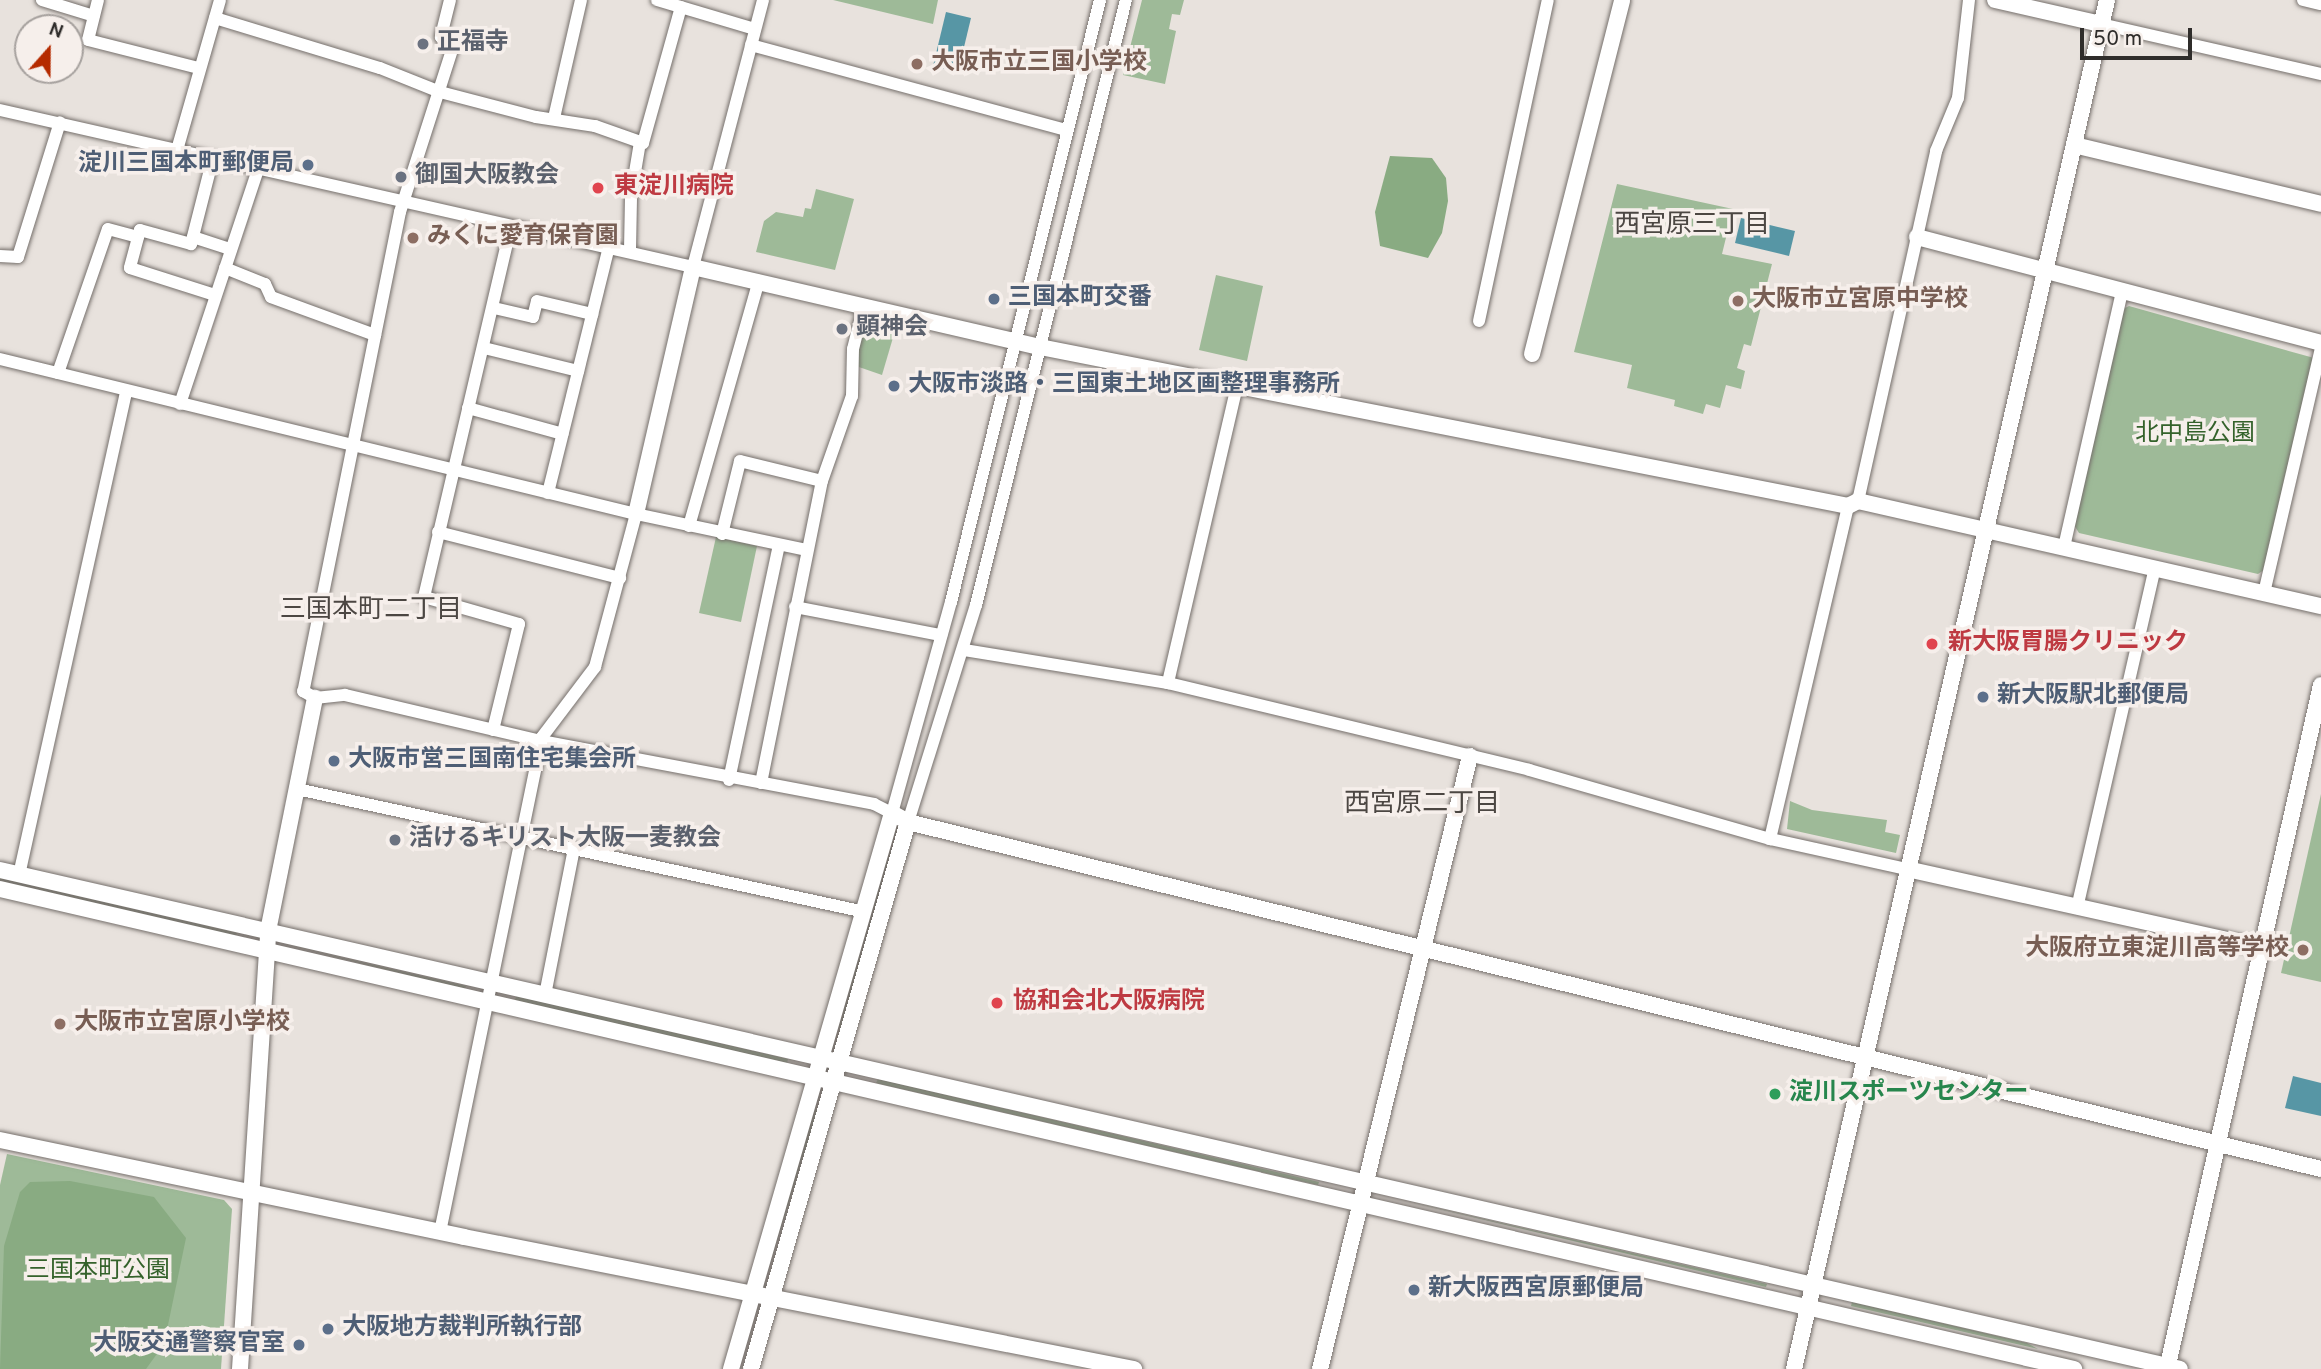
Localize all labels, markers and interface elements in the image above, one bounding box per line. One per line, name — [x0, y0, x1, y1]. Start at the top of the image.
north arrow — [14, 14, 84, 84]
scale bar — [2083, 14, 2195, 58]
text: N — [45, 18, 66, 45]
text: 50 m — [2093, 26, 2142, 53]
place label: 正福寺 — [437, 30, 509, 58]
marker: 正福寺 — [415, 36, 431, 52]
place label: 大阪市立三国小学校 — [931, 50, 1147, 78]
marker: 大阪市立三国小学校 — [909, 56, 925, 72]
place label: 淀川三国本町郵便局 — [78, 151, 294, 179]
marker: 淀川三国本町郵便局 — [300, 157, 316, 173]
place label: 御国大阪教会 — [415, 163, 559, 191]
marker: 御国大阪教会 — [393, 169, 409, 185]
place label: 東淀川病院 — [614, 174, 734, 202]
marker: 東淀川病院 — [588, 178, 608, 198]
district label: 西宮原三丁目 — [1614, 210, 1770, 242]
place label: みくに愛育保育園 — [427, 224, 619, 252]
marker: みくに愛育保育園 — [405, 230, 421, 246]
place label: 三国本町交番 — [1008, 285, 1152, 313]
place label: 大阪市立宮原中学校 — [1752, 287, 1968, 315]
marker: 三国本町交番 — [986, 291, 1002, 307]
marker: 大阪市立宮原中学校 — [1730, 293, 1746, 309]
place label: 顕神会 — [856, 315, 928, 343]
marker: 顕神会 — [834, 321, 850, 337]
place label: 大阪市淡路・三国東土地区画整理事務所 — [908, 372, 1340, 400]
marker: 大阪市淡路・三国東土地区画整理事務所 — [886, 378, 902, 394]
park label: 北中島公園 — [2135, 421, 2255, 449]
district label: 三国本町二丁目 — [280, 595, 462, 627]
place label: 新大阪胃腸クリニック — [1948, 630, 2188, 658]
marker: 新大阪胃腸クリニック — [1922, 634, 1942, 654]
place label: 新大阪駅北郵便局 — [1997, 683, 2189, 711]
marker: 新大阪駅北郵便局 — [1975, 689, 1991, 705]
place label: 大阪市営三国南住宅集会所 — [348, 747, 636, 775]
marker: 大阪市営三国南住宅集会所 — [326, 753, 342, 769]
district label: 西宮原二丁目 — [1344, 789, 1500, 821]
place label: 活けるキリスト大阪一麦教会 — [409, 826, 721, 854]
marker: 活けるキリスト大阪一麦教会 — [387, 832, 403, 848]
place label: 大阪府立東淀川高等学校 — [2025, 936, 2289, 964]
marker: 大阪府立東淀川高等学校 — [2295, 942, 2311, 958]
place label: 協和会北大阪病院 — [1013, 989, 1205, 1017]
marker: 協和会北大阪病院 — [987, 993, 1007, 1013]
place label: 大阪市立宮原小学校 — [74, 1010, 290, 1038]
marker: 大阪市立宮原小学校 — [52, 1016, 68, 1032]
place label: 淀川スポーツセンター — [1789, 1080, 2029, 1108]
marker: 淀川スポーツセンター — [1767, 1086, 1783, 1102]
park label: 三国本町公園 — [26, 1258, 170, 1286]
place label: 新大阪西宮原郵便局 — [1428, 1276, 1644, 1304]
marker: 新大阪西宮原郵便局 — [1406, 1282, 1422, 1298]
place label: 大阪地方裁判所執行部 — [342, 1315, 582, 1343]
marker: 大阪地方裁判所執行部 — [320, 1321, 336, 1337]
place label: 大阪交通警察官室 — [93, 1331, 285, 1359]
marker: 大阪交通警察官室 — [291, 1337, 307, 1353]

